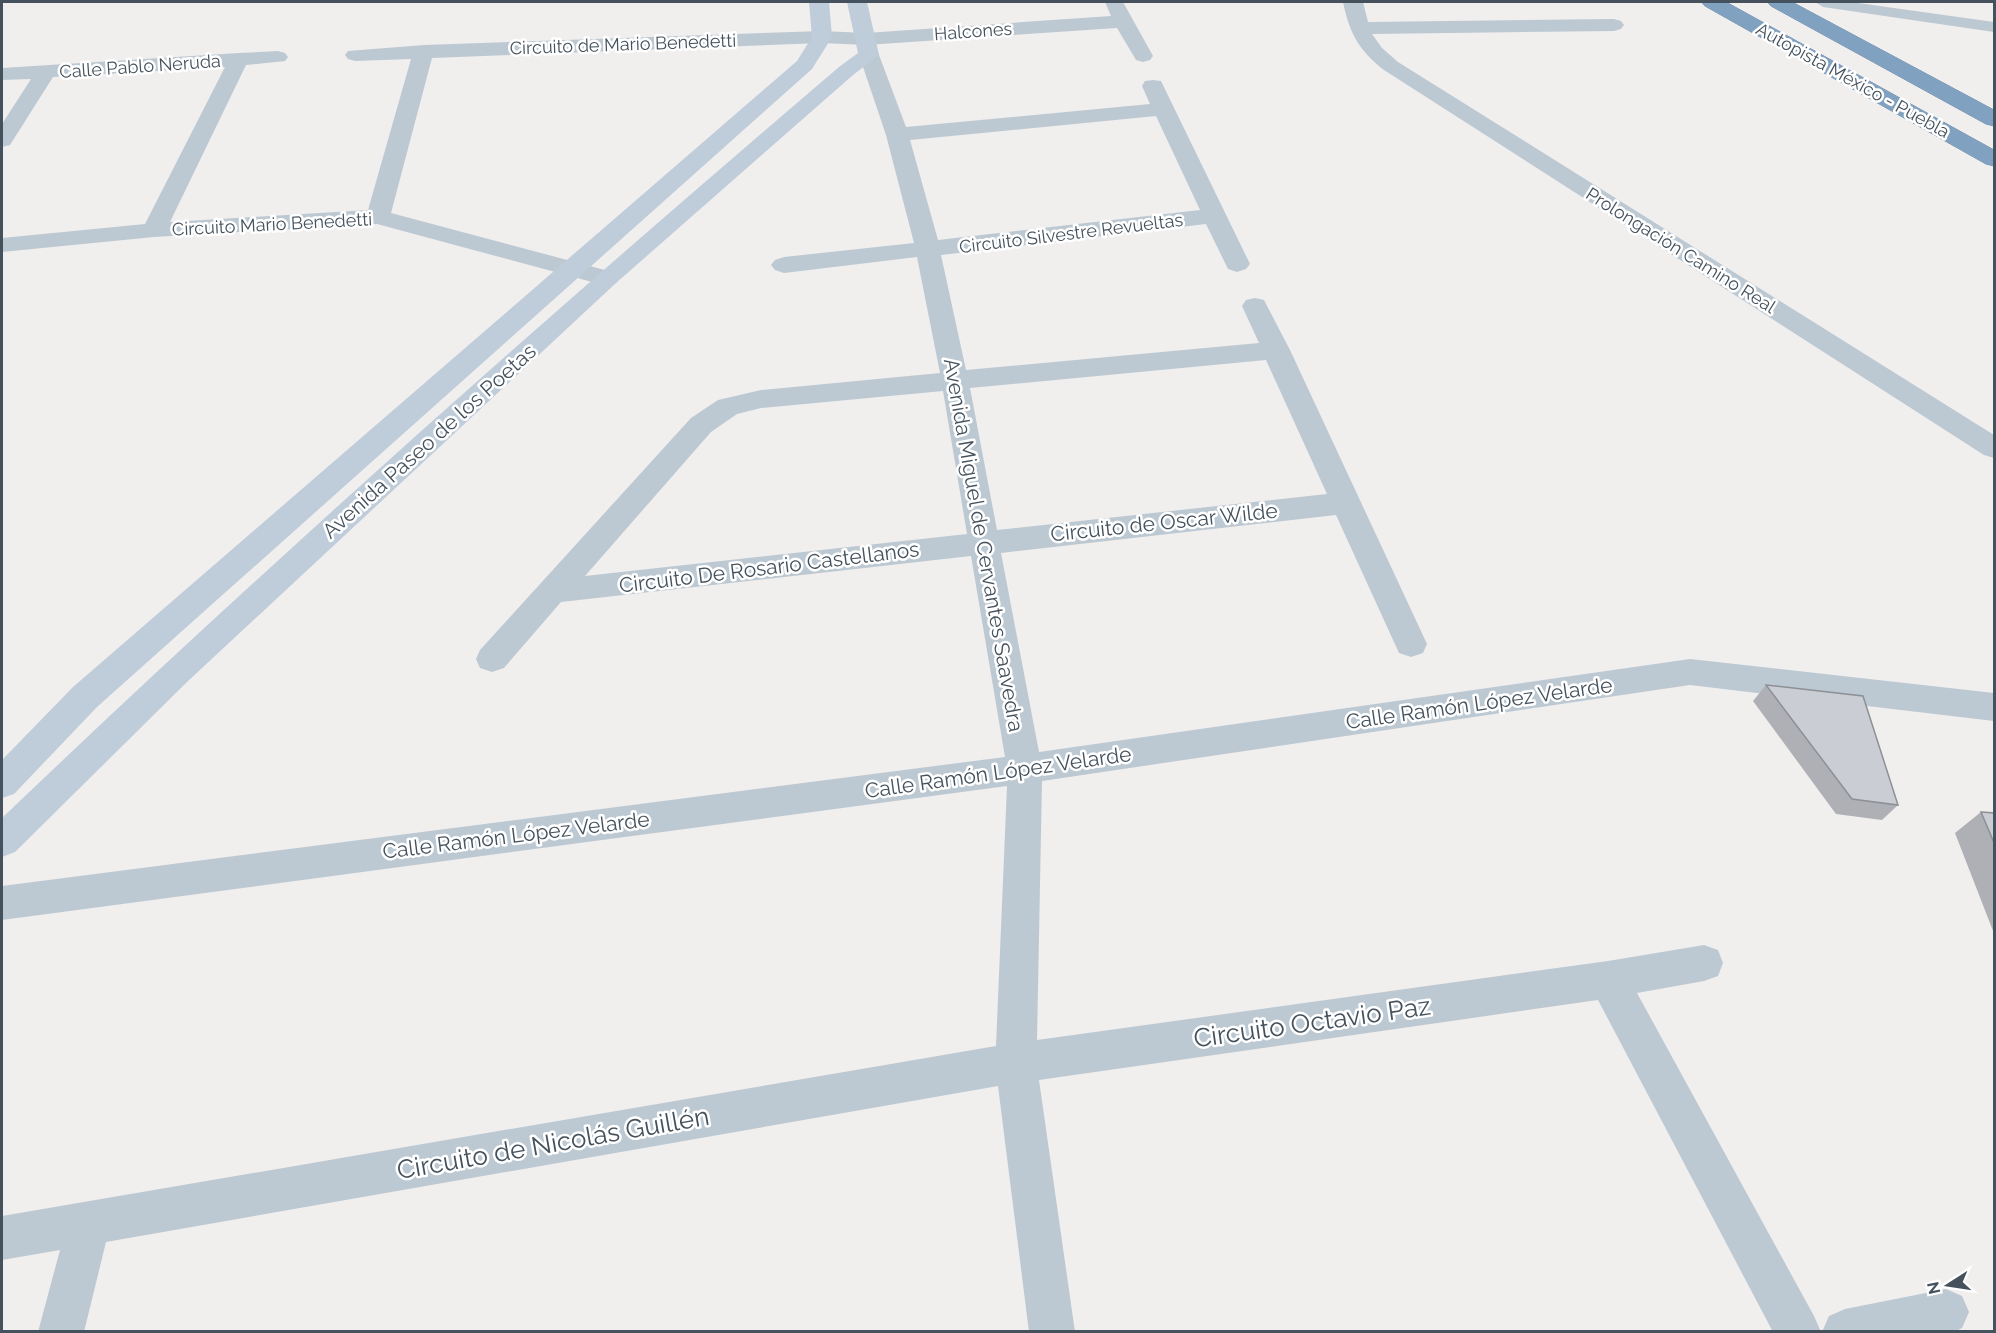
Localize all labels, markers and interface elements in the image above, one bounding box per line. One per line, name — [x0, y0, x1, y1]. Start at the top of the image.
street label: Halcones — [933, 18, 1013, 44]
street label: Autopista México - Puebla — [1753, 18, 1953, 142]
street label: Circuito de Mario Benedetti — [509, 30, 737, 58]
street label: Calle Pablo Neruda — [59, 50, 221, 82]
street label: Prolongación Camino Real — [1582, 183, 1780, 317]
street label: Circuito Mario Benedetti — [171, 208, 373, 240]
street label: Circuito Silvestre Revueltas — [958, 209, 1184, 257]
street label: Avenida Paseo de los Poetas — [317, 338, 541, 544]
street label: Avenida Miguel de Cervantes Saavedra — [939, 356, 1029, 734]
street label: Circuito de Oscar Wilde — [1049, 498, 1279, 546]
street label: Circuito De Rosario Castellanos — [618, 536, 920, 598]
street label: Calle Ramón López Velarde — [1344, 672, 1614, 734]
street label: Calle Ramón López Velarde — [863, 741, 1133, 803]
street label: Calle Ramón López Velarde — [381, 806, 651, 864]
street label: Circuito Octavio Paz — [1192, 991, 1432, 1053]
street label: Circuito de Nicolás Guillén — [395, 1101, 711, 1185]
north arrow — [1918, 1255, 1978, 1315]
text: N — [1923, 1280, 1944, 1296]

